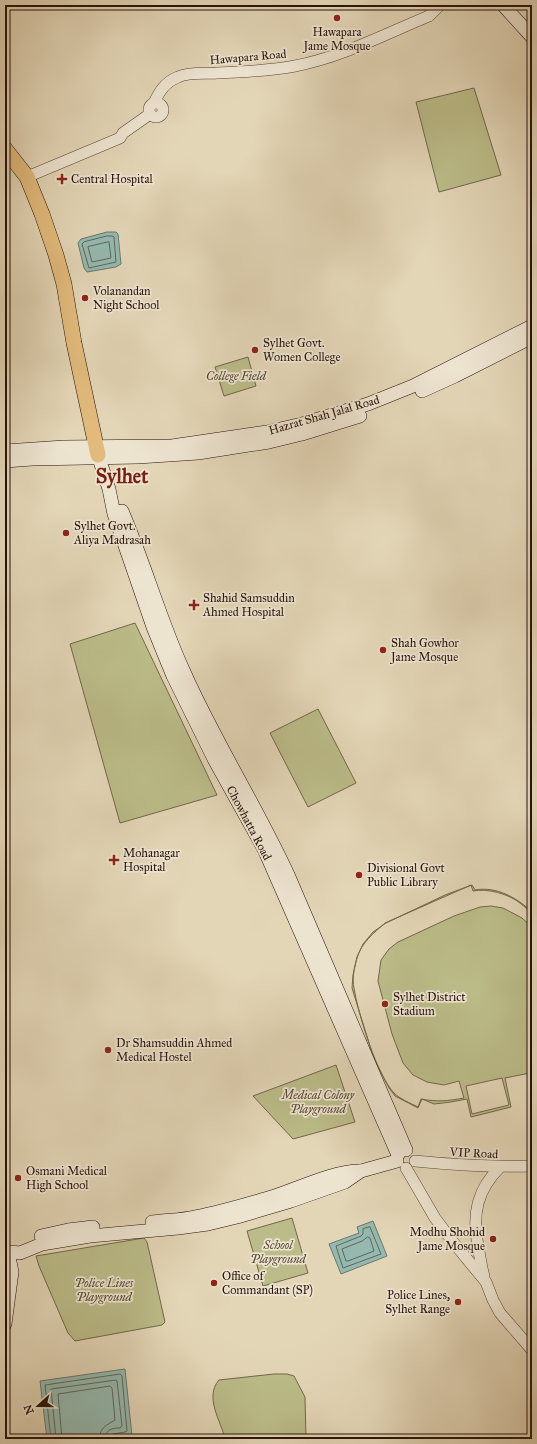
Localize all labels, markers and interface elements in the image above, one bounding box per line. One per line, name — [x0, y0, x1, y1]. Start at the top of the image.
marker: Hawapara Jame Mosque — [332, 13, 342, 23]
place label: Hawapara Jame Mosque — [301, 25, 371, 54]
street label: Hawapara Road — [209, 47, 287, 67]
place label: Central Hospital — [71, 172, 154, 186]
marker: Central Hospital — [56, 173, 68, 185]
place label: Volanandan Night School — [92, 284, 160, 313]
marker: Volanandan Night School — [80, 293, 90, 303]
place label: Sylhet Govt. Women College — [263, 336, 340, 365]
marker: Sylhet Govt. Women College — [250, 345, 260, 355]
park label: College Field — [206, 369, 267, 383]
street label: Hazrat Shah Jalal Road — [267, 392, 381, 438]
district label: Sylhet — [96, 464, 149, 489]
place label: Sylhet Govt. Aliya Madrasah — [73, 519, 151, 547]
marker: Sylhet Govt. Aliya Madrasah — [61, 528, 71, 538]
place label: Shahid Samsuddin Ahmed Hospital — [202, 591, 295, 619]
marker: Shahid Samsuddin Ahmed Hospital — [188, 599, 200, 611]
place label: Shah Gowhor Jame Mosque — [389, 636, 459, 665]
marker: Shah Gowhor Jame Mosque — [378, 645, 388, 655]
street label: Chowhatta Road — [224, 783, 274, 863]
place label: Mohanagar Hospital — [123, 846, 180, 874]
marker: Mohanagar Hospital — [108, 854, 120, 866]
place label: Divisional Govt Public Library — [367, 861, 446, 889]
marker: Divisional Govt Public Library — [354, 870, 364, 880]
place label: Sylhet District Stadium — [393, 990, 466, 1018]
marker: Sylhet District Stadium — [380, 999, 390, 1009]
place label: Dr Shamsuddin Ahmed Medical Hostel — [116, 1036, 232, 1064]
marker: Dr Shamsuddin Ahmed Medical Hostel — [103, 1045, 113, 1055]
park label: Medical Colony Playground — [281, 1088, 355, 1116]
street label: VIP Road — [448, 1145, 499, 1161]
place label: Osmani Medical High School — [26, 1164, 108, 1193]
marker: Osmani Medical High School — [13, 1173, 23, 1183]
place label: Modhu Shohid Jame Mosque — [409, 1225, 485, 1254]
marker: Modhu Shohid Jame Mosque — [488, 1234, 498, 1244]
park label: School Playground — [250, 1238, 306, 1266]
place label: Office of Commandant (SP) — [222, 1269, 313, 1297]
park label: Police Lines Playground — [75, 1276, 134, 1304]
marker: Office of Commandant (SP) — [209, 1278, 219, 1288]
place label: Police Lines, Sylhet Range — [385, 1288, 450, 1317]
marker: Police Lines, Sylhet Range — [453, 1297, 463, 1307]
north arrow — [18, 1386, 58, 1426]
text: N — [21, 1402, 37, 1416]

